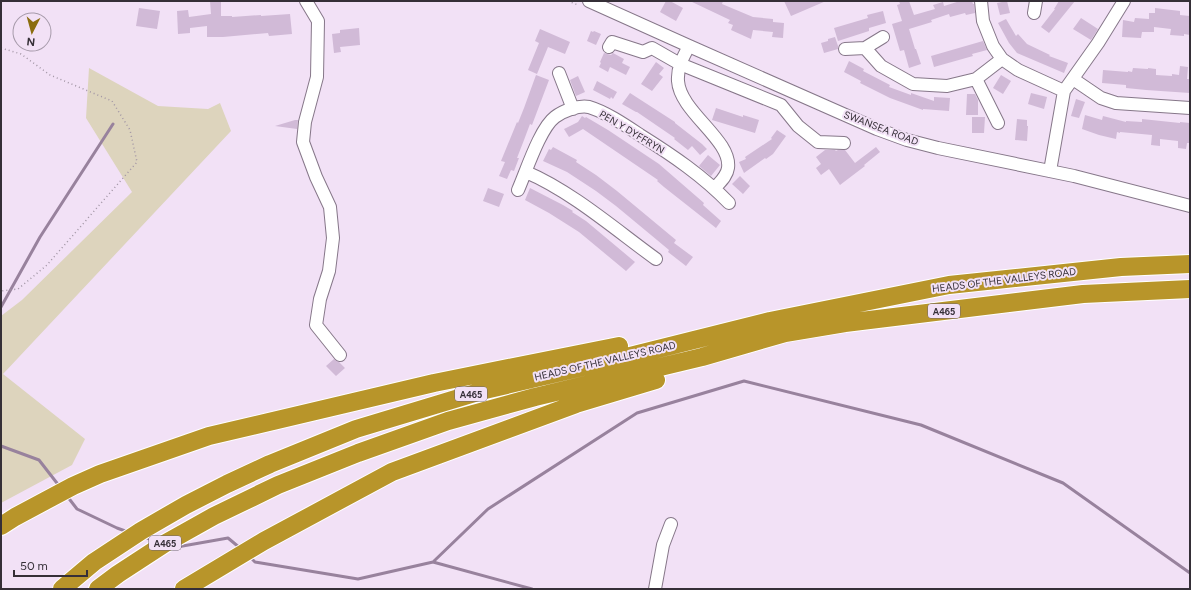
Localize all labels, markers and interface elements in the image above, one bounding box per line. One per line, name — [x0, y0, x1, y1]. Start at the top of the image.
north arrow — [12, 12, 52, 52]
text: N — [26, 35, 36, 48]
street label: PEN Y DYFFRYN — [597, 107, 667, 157]
street label: SWANSEA ROAD — [842, 108, 920, 148]
street label: HEADS OF THE VALLEYS ROAD — [931, 265, 1077, 295]
road number: A465 — [928, 304, 960, 318]
street label: HEADS OF THE VALLEYS ROAD — [533, 338, 677, 384]
road number: A465 — [455, 387, 487, 401]
road number: A465 — [149, 536, 181, 550]
scale bar — [14, 552, 87, 578]
text: 50 m — [20, 559, 48, 573]

